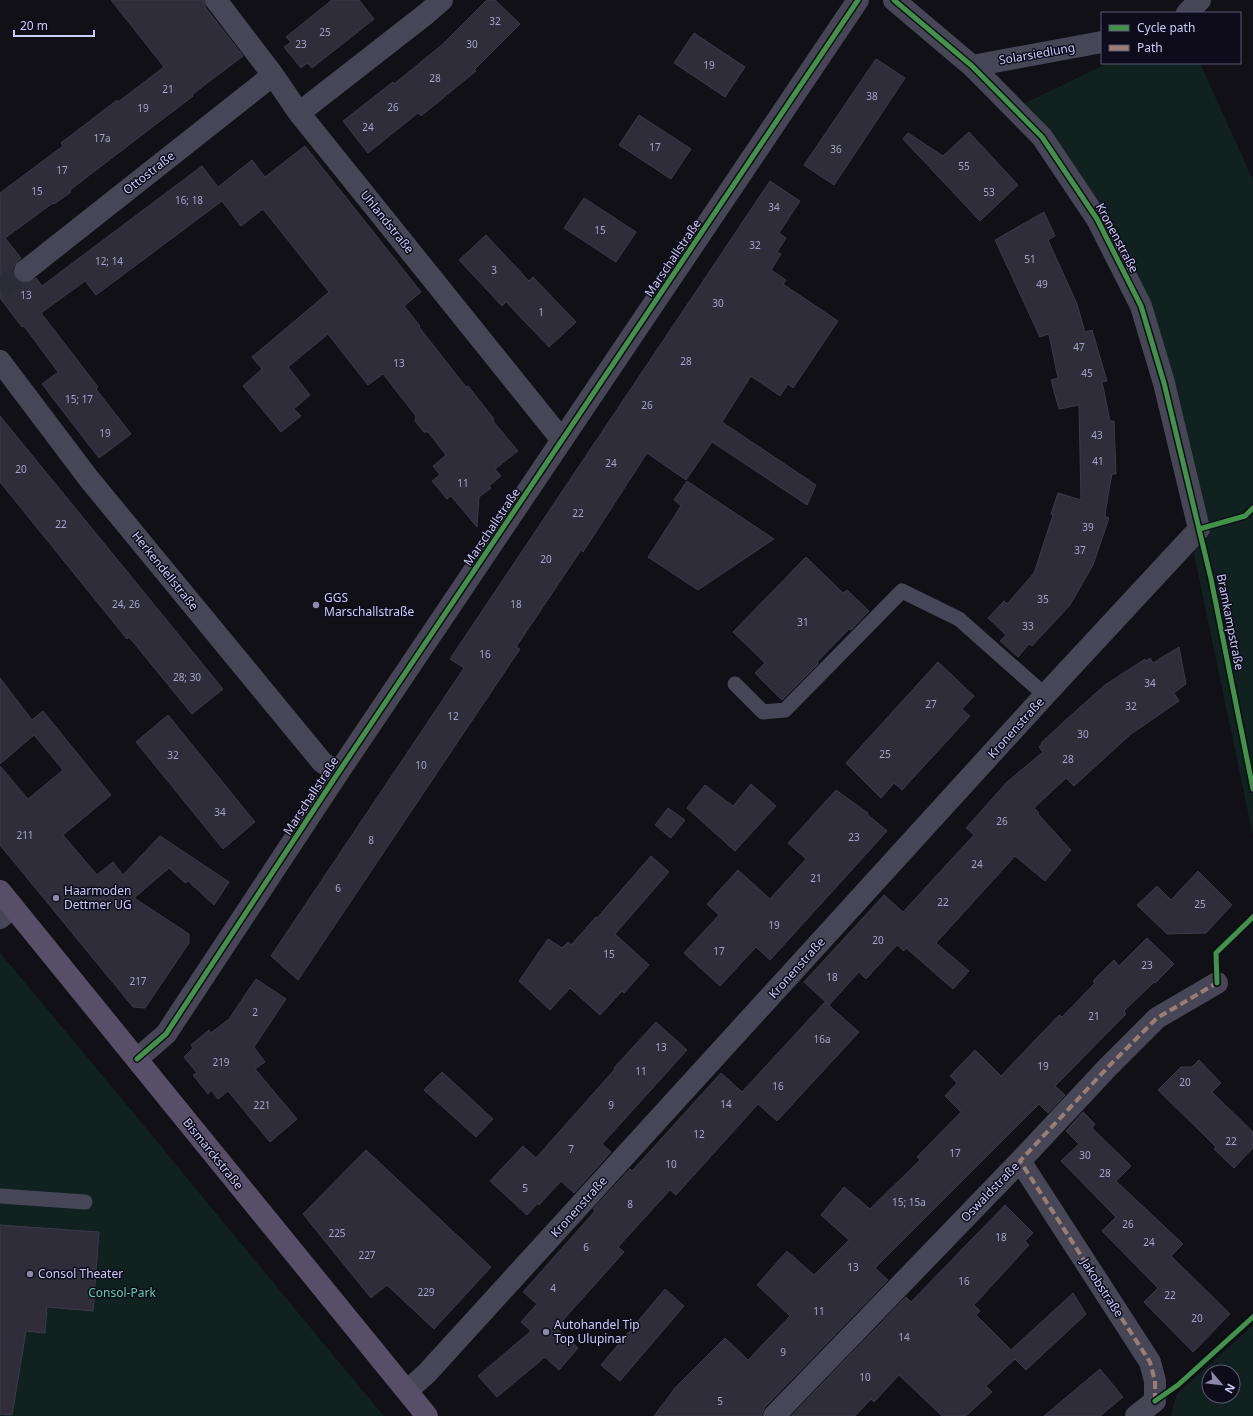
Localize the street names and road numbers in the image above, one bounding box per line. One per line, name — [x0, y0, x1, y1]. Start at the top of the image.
street label: Solarsiedlung — [998, 38, 1076, 69]
street label: Ottostraße — [119, 147, 178, 198]
street label: Uhlandstraße — [357, 187, 418, 257]
street label: Kronenstraße — [1092, 200, 1143, 276]
street label: Marschallstraße — [640, 215, 705, 300]
street label: Marschallstraße — [459, 484, 524, 569]
street label: Herkendellstraße — [128, 527, 203, 614]
street label: Bramkampstraße — [1213, 572, 1248, 672]
street label: Kronenstraße — [984, 693, 1048, 762]
street label: Marschallstraße — [279, 753, 342, 838]
street label: Kronenstraße — [765, 933, 829, 1002]
street label: Bismarckstraße — [179, 1114, 248, 1193]
street label: Oswaldstraße — [957, 1158, 1023, 1225]
street label: Kronenstraße — [547, 1172, 611, 1241]
street label: Jakobstraße — [1077, 1254, 1128, 1321]

